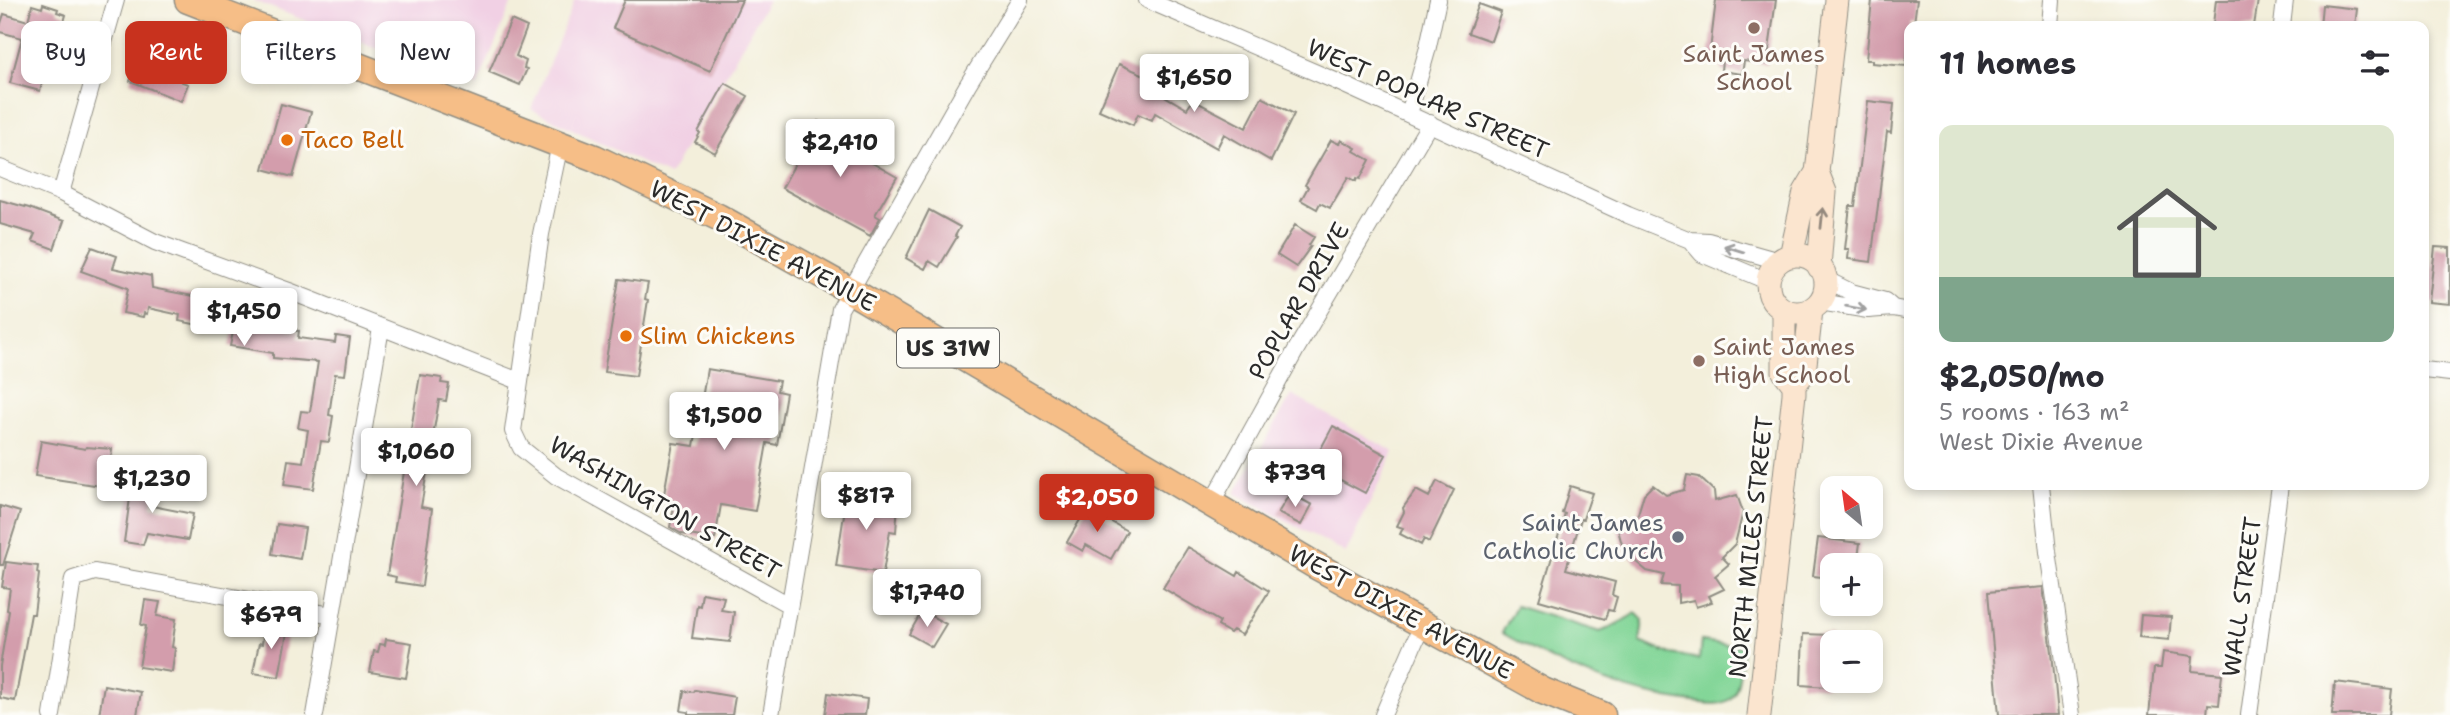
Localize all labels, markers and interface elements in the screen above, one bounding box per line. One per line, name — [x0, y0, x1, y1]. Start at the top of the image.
marker: Saint James School — [1746, 20, 1762, 36]
chip: Buy — [21, 21, 111, 84]
chip: Rent — [125, 21, 227, 84]
chip: Filters — [241, 21, 361, 84]
chip: New — [375, 21, 475, 84]
street label: WEST POPLAR STREET — [1302, 31, 1554, 167]
place label: Saint James School — [1683, 38, 1825, 98]
text: 11 homes — [1939, 43, 2076, 84]
icon: filters — [2356, 44, 2394, 82]
pin: $1,650 — [1137, 54, 1251, 114]
text: $1,650 — [1156, 62, 1232, 92]
pin: $2,410 — [783, 120, 897, 179]
place label: Taco Bell — [301, 124, 404, 156]
text: $2,410 — [802, 127, 878, 157]
marker: Taco Bell — [279, 132, 295, 148]
icon: home — [2104, 170, 2230, 296]
street label: WEST DIXIE AVENUE — [644, 173, 882, 319]
one-way arrow — [1816, 207, 1829, 230]
street label: POPLAR DRIVE — [1241, 217, 1357, 385]
one-way arrow — [1723, 242, 1745, 255]
pin: $1,450 — [187, 288, 301, 348]
text: $1,450 — [206, 296, 282, 326]
one-way arrow — [1844, 302, 1867, 315]
place label: Slim Chickens — [640, 320, 796, 352]
marker: Slim Chickens — [618, 328, 634, 344]
road number: US 31W — [897, 328, 999, 368]
place label: Saint James High School — [1713, 331, 1855, 391]
marker: Saint James High School — [1691, 353, 1707, 369]
text: $2,050/mo — [1939, 356, 2105, 397]
pin: $1,500 — [667, 392, 781, 452]
text: 5 rooms · 163 m² — [1939, 397, 2130, 427]
text: $1,500 — [685, 400, 763, 430]
street label: NORTH MILES STREET — [1721, 414, 1781, 680]
text: West Dixie Avenue — [1939, 427, 2144, 457]
pin: $1,060 — [359, 428, 473, 488]
street label: WASHINGTON STREET — [543, 429, 787, 587]
text: $1,060 — [377, 436, 455, 466]
pin: $739 — [1254, 449, 1336, 509]
pin: $1,230 — [95, 456, 209, 515]
text: $739 — [1264, 457, 1326, 487]
text: $1,230 — [113, 463, 191, 493]
pin: $817 — [825, 472, 907, 532]
pin: $2,050 — [1040, 475, 1154, 534]
north arrow — [1820, 476, 1883, 539]
map controls — [1820, 476, 1883, 693]
text: $817 — [837, 480, 895, 510]
text: $2,050 — [1055, 482, 1139, 512]
place label: Saint James Catholic Church — [1483, 507, 1664, 567]
street label: WALL STREET — [2215, 515, 2269, 679]
marker: Saint James Catholic Church — [1670, 529, 1686, 545]
street label: WEST DIXIE AVENUE — [1283, 537, 1519, 687]
button: + — [1820, 553, 1883, 616]
pin: $1,740 — [870, 570, 984, 629]
text: $1,740 — [889, 577, 965, 607]
pin: $679 — [230, 592, 312, 651]
text: $679 — [240, 599, 302, 629]
button: − — [1820, 630, 1883, 693]

